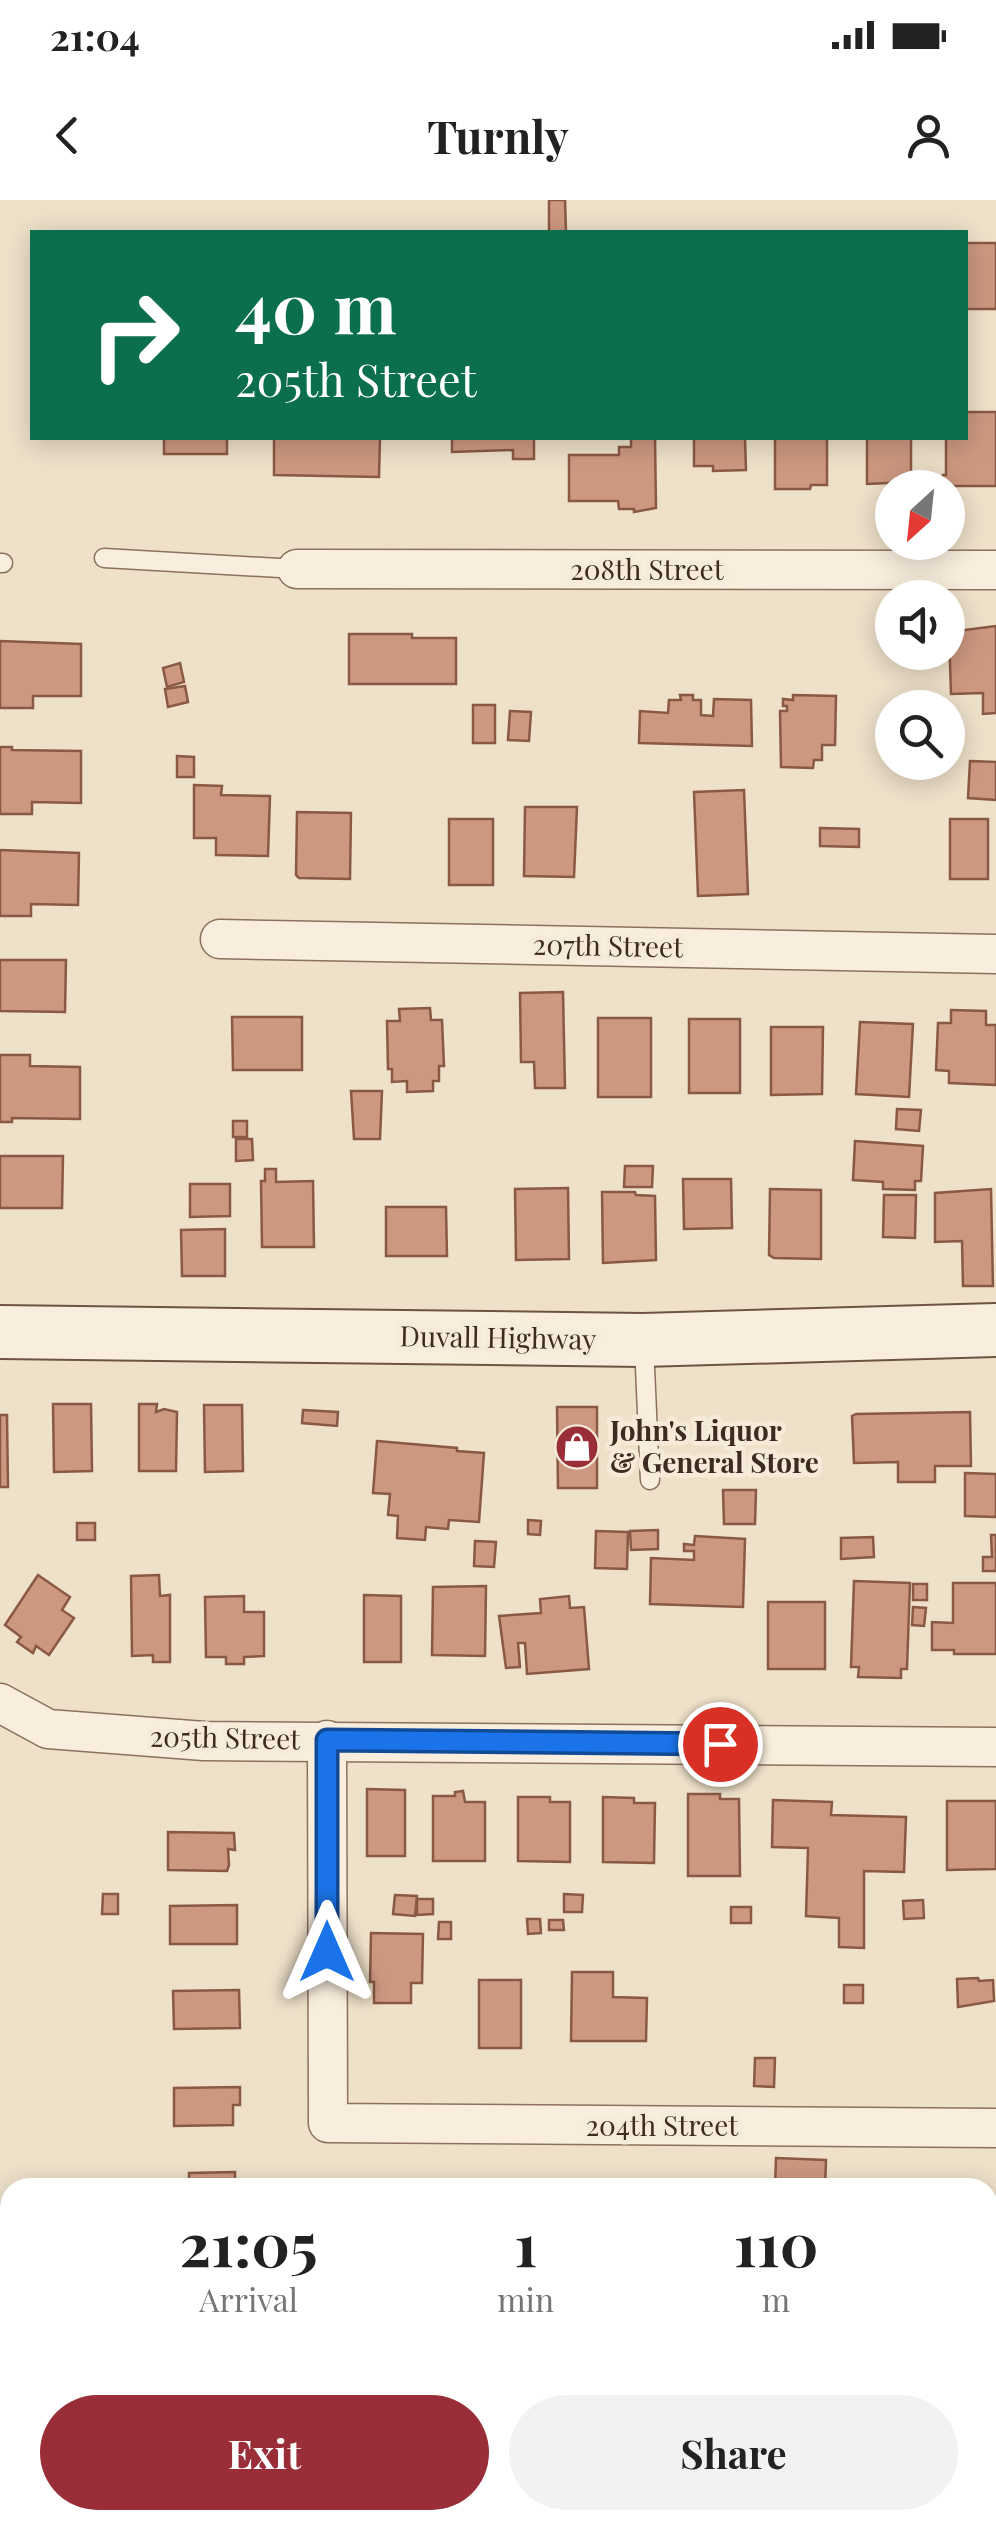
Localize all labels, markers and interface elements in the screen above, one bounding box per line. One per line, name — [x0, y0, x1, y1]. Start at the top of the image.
text: 21:04 — [50, 10, 140, 61]
text: Turnly — [427, 105, 569, 165]
icon: back — [40, 108, 95, 163]
icon: person — [901, 108, 956, 163]
text: 40 m — [235, 258, 397, 352]
icon: right — [70, 270, 200, 400]
text: 205th Street — [235, 348, 477, 408]
north arrow — [875, 470, 965, 560]
map controls — [875, 470, 965, 780]
street label: 208th Street — [570, 550, 725, 587]
button: sound — [875, 580, 965, 670]
button: search — [875, 690, 965, 780]
street label: 207th Street — [533, 925, 684, 964]
street label: Duvall Highway — [399, 1316, 597, 1357]
place label: John's Liquor & General Store — [609, 1411, 819, 1480]
shop icon: John's Liquor & General Store — [554, 1424, 600, 1470]
pin — [678, 1702, 763, 1787]
street label: 205th Street — [150, 1717, 302, 1756]
icon: arrive — [693, 1717, 748, 1772]
position arrow — [275, 1900, 379, 2004]
street label: 204th Street — [586, 2106, 739, 2143]
text: 21:05 — [180, 2202, 318, 2282]
text: 1 — [514, 2202, 537, 2282]
text: 110 — [734, 2202, 818, 2282]
text: Arrival — [199, 2277, 298, 2320]
text: min — [497, 2277, 554, 2320]
text: m — [762, 2277, 790, 2320]
button: Exit — [40, 2395, 489, 2510]
button: Share — [509, 2395, 958, 2510]

